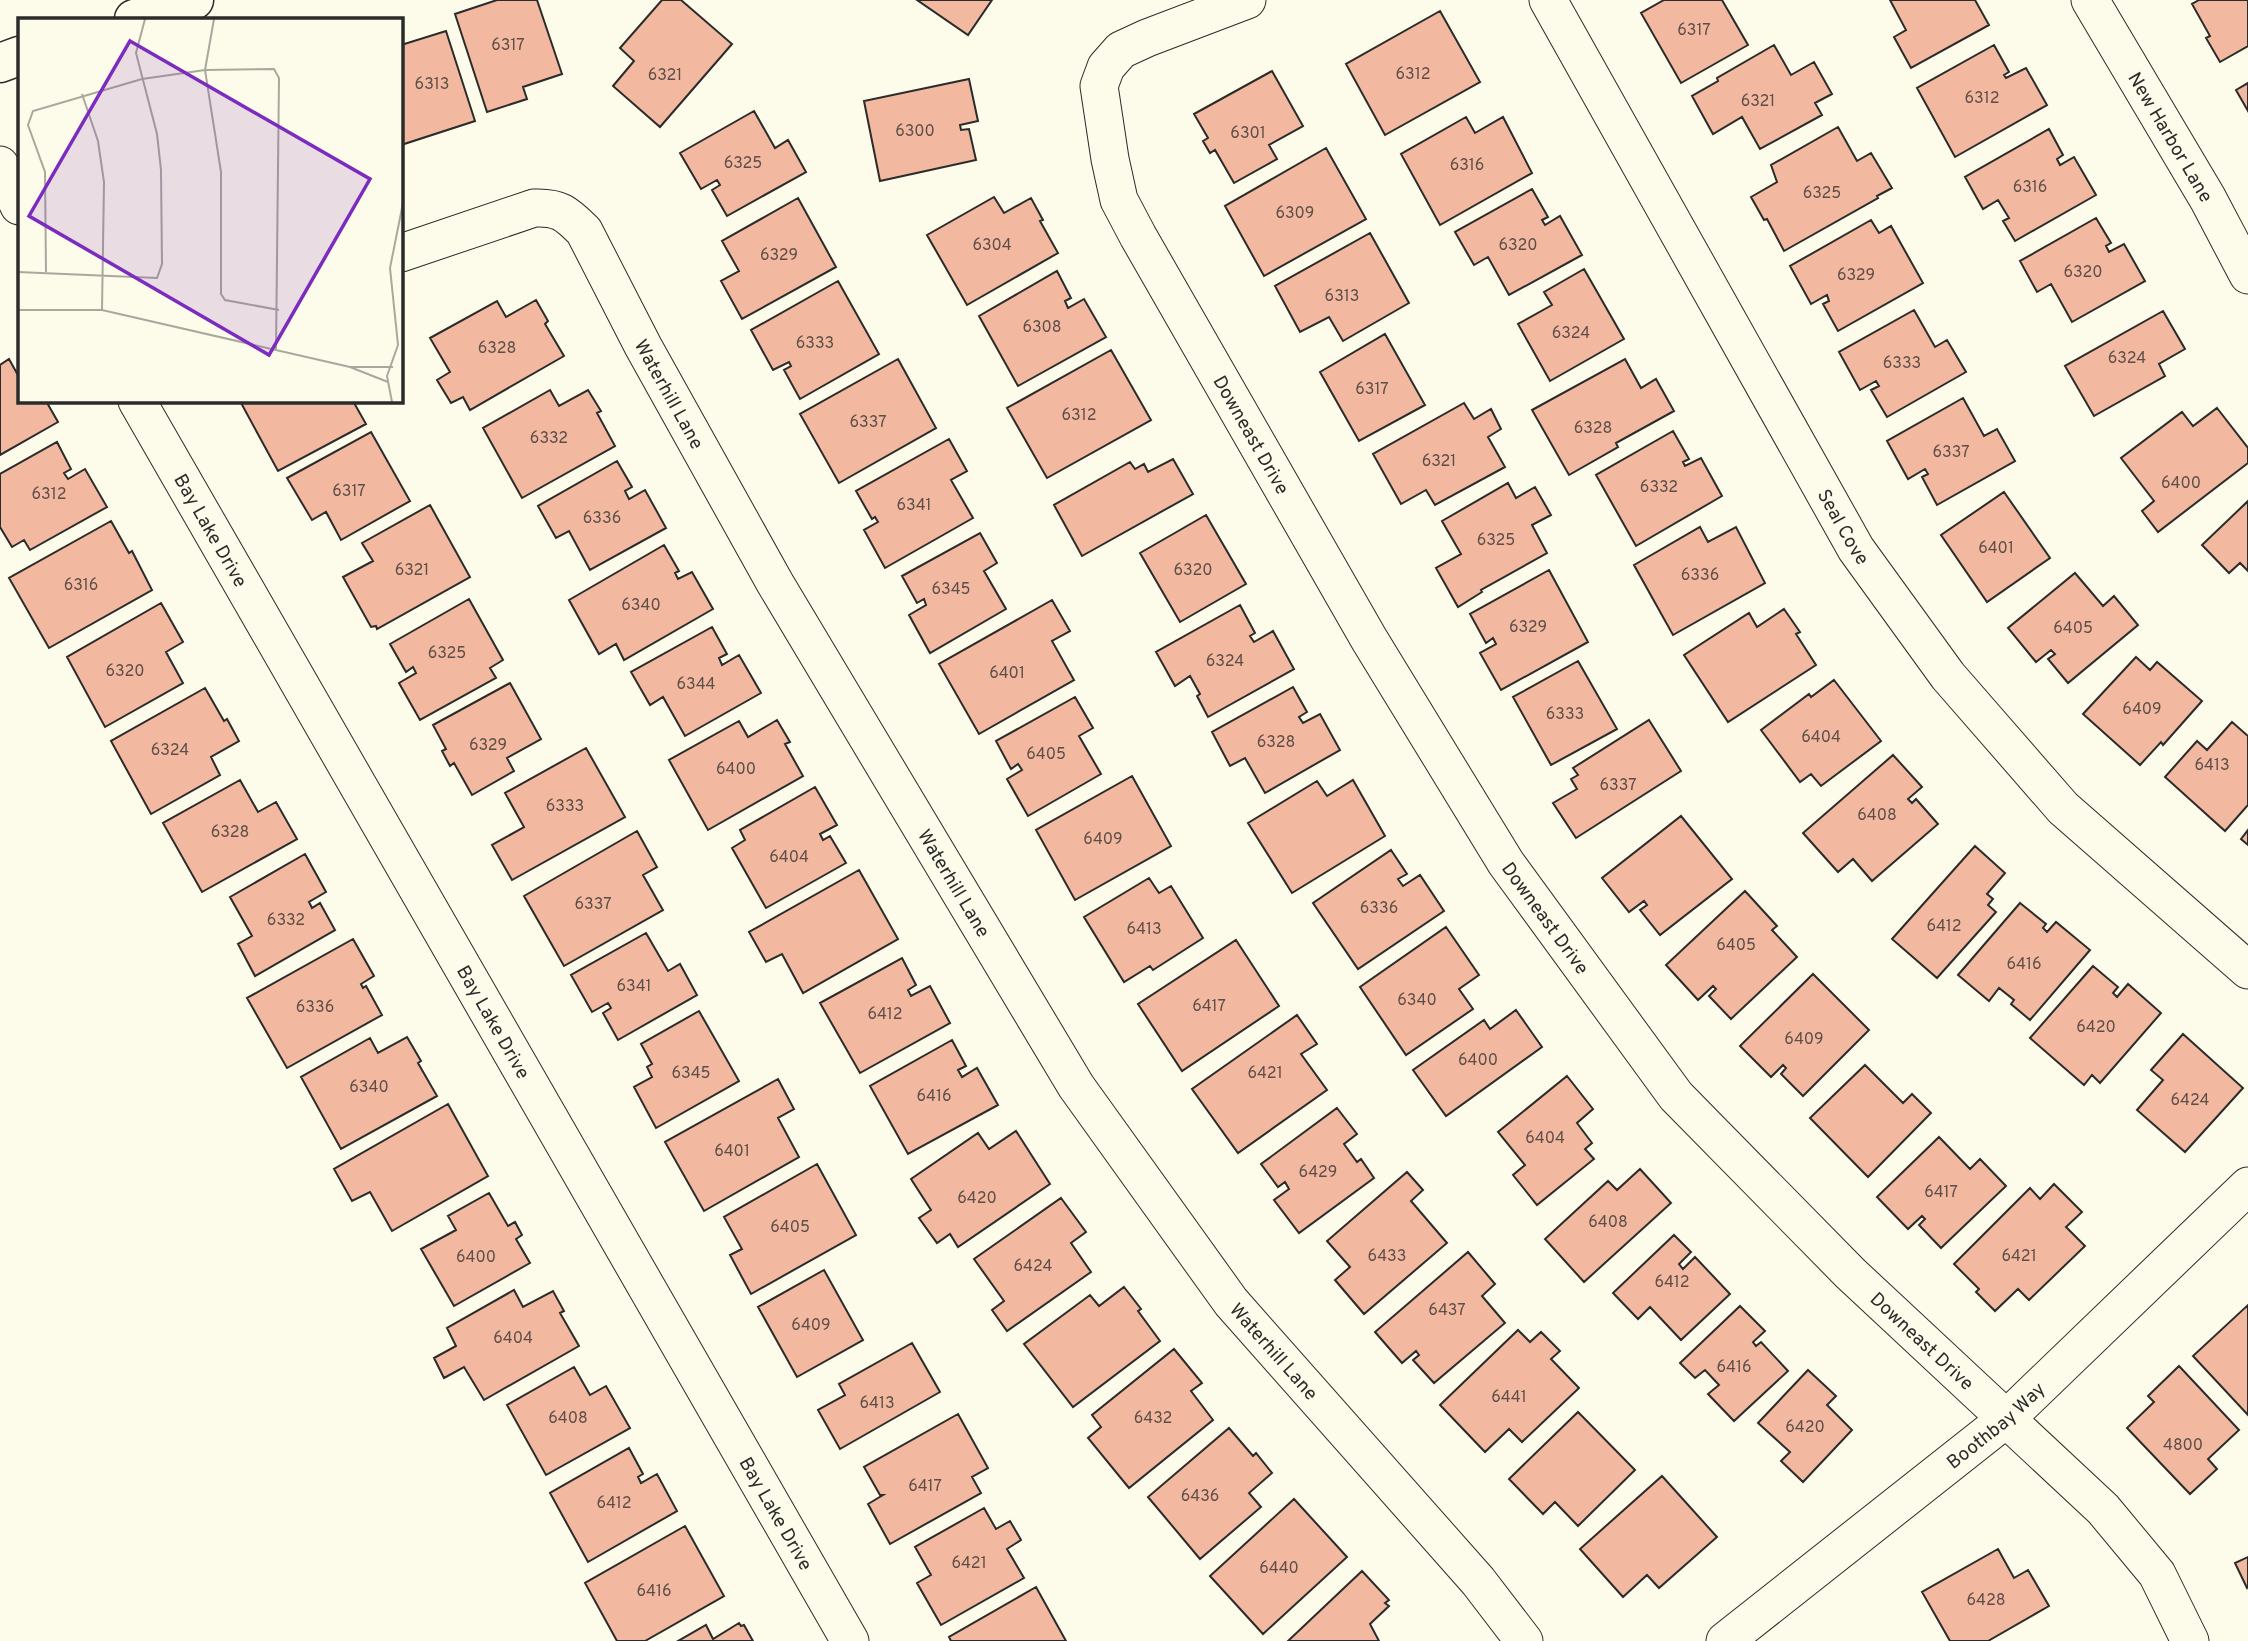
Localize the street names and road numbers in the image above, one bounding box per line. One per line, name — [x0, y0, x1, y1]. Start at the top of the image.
street label: New Harbor Lane — [2121, 68, 2217, 207]
street label: Waterhill Lane — [628, 336, 708, 454]
street label: Downeast Drive — [1207, 372, 1294, 499]
street label: Bay Lake Drive — [167, 470, 252, 592]
street label: Seal Cove — [1811, 485, 1874, 570]
street label: Waterhill Lane — [911, 825, 994, 942]
street label: Downeast Drive — [1495, 858, 1593, 980]
street label: Bay Lake Drive — [450, 962, 534, 1084]
street label: Downeast Drive — [1864, 1288, 1978, 1396]
street label: Waterhill Lane — [1224, 1299, 1322, 1406]
street label: Boothbay Way — [1942, 1378, 2051, 1475]
street label: Bay Lake Drive — [733, 1453, 817, 1575]

